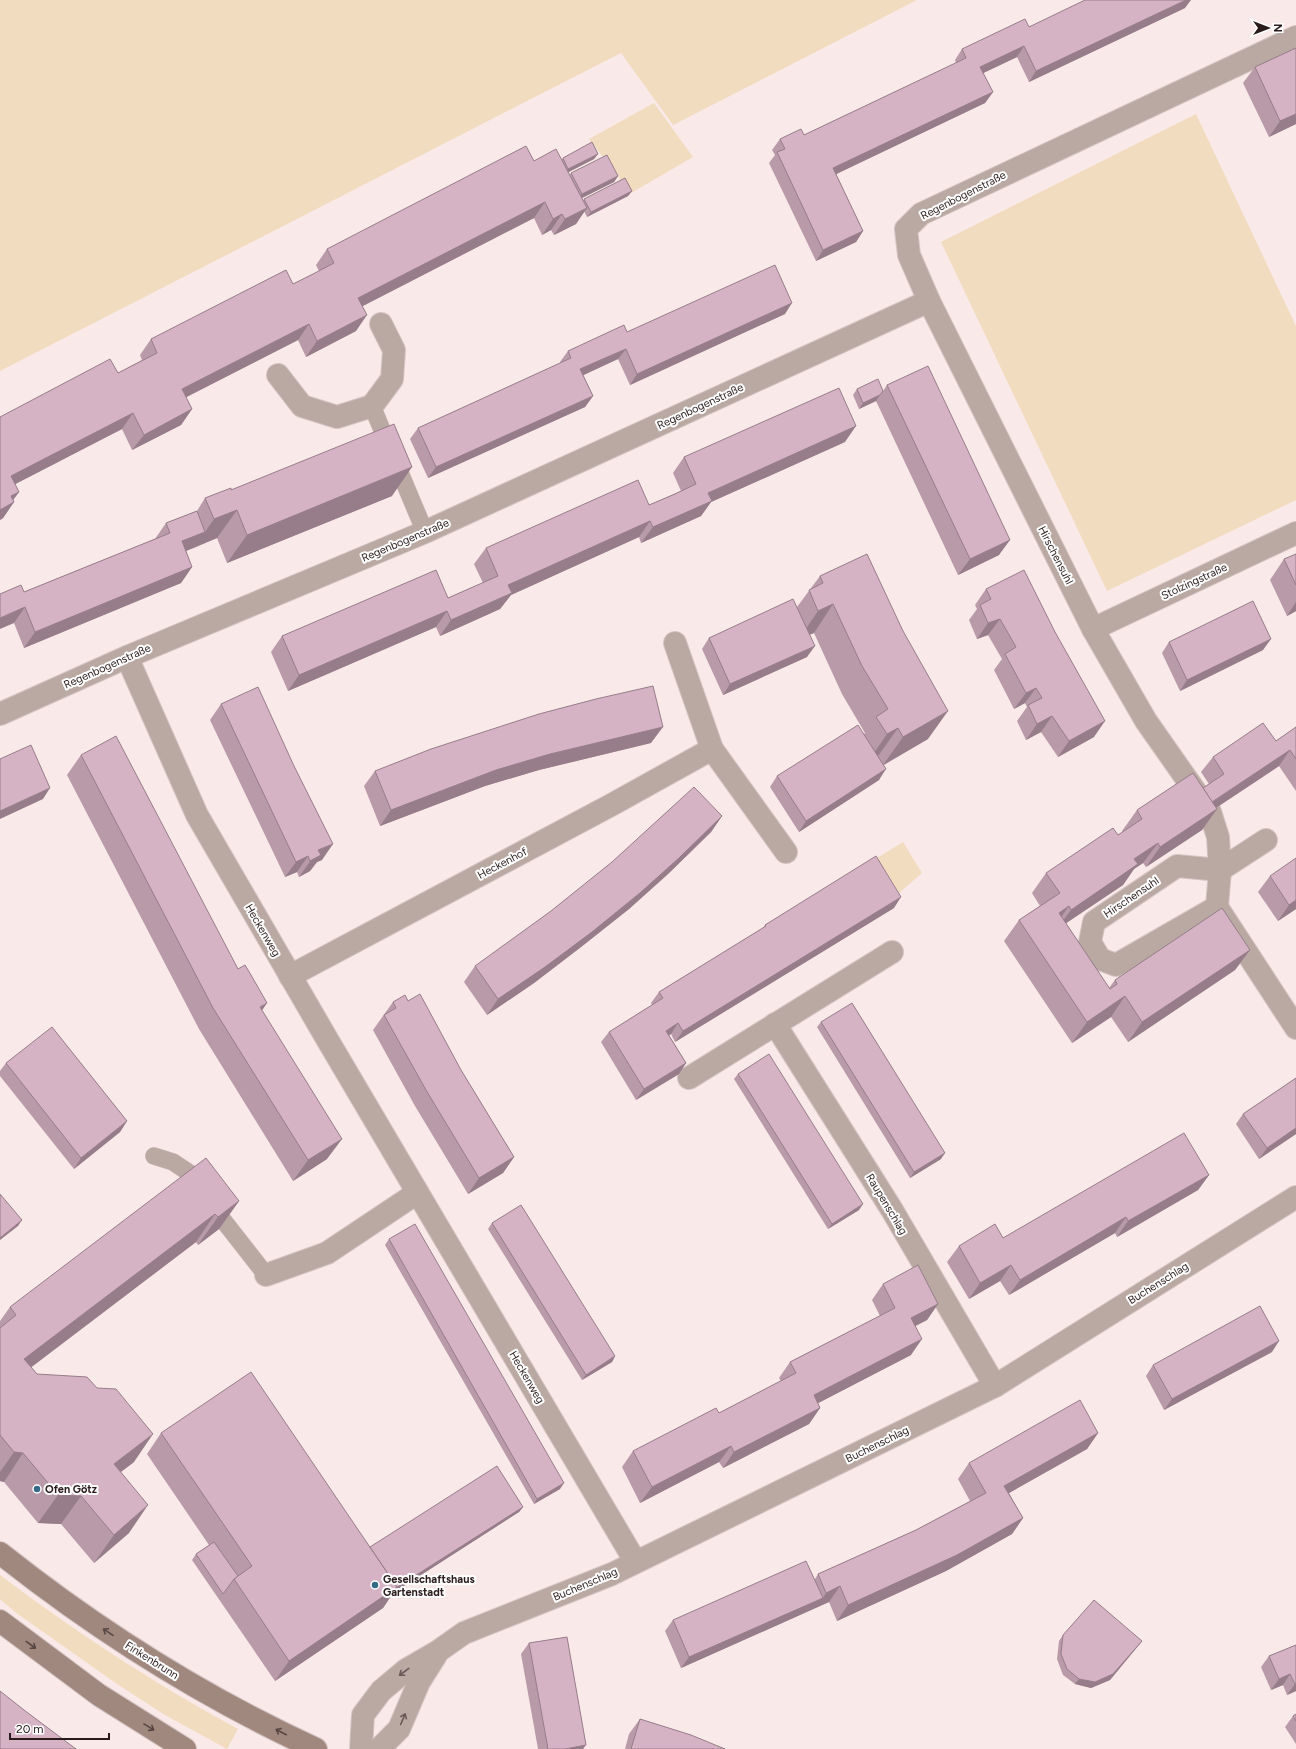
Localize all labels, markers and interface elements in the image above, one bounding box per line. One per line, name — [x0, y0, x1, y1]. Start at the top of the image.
north arrow — [1248, 8, 1288, 48]
text: N — [1271, 24, 1284, 32]
street label: Regenbogenstraße — [919, 168, 1008, 223]
street label: Regenbogenstraße — [655, 381, 745, 432]
street label: Regenbogenstraße — [360, 516, 451, 565]
street label: Hirschensuhl — [1035, 524, 1076, 587]
street label: Stolzingstraße — [1159, 561, 1229, 602]
street label: Regenbogenstraße — [62, 641, 153, 691]
street label: Heckenhof — [475, 845, 530, 882]
street label: Hirschensuhl — [1101, 874, 1161, 921]
street label: Heckenweg — [242, 902, 283, 959]
street label: Raupenschlag — [863, 1171, 910, 1237]
street label: Buchenschlag — [1126, 1260, 1191, 1307]
street label: Heckenweg — [506, 1349, 547, 1406]
street label: Buchenschlag — [843, 1424, 911, 1465]
place label: Ofen Götz — [45, 1483, 97, 1496]
marker: Ofen Götz — [32, 1484, 42, 1494]
street label: Buchenschlag — [551, 1565, 619, 1604]
place label: Gesellschaftshaus Gartenstadt — [383, 1573, 475, 1599]
marker: Gesellschaftshaus Gartenstadt — [370, 1580, 380, 1590]
one-way arrow — [102, 1628, 113, 1636]
street label: Finkenbrunn — [123, 1639, 181, 1682]
one-way arrow — [25, 1641, 36, 1649]
one-way arrow — [399, 1668, 410, 1677]
one-way arrow — [400, 1713, 407, 1725]
scale bar — [10, 1715, 109, 1741]
text: 20 m — [16, 1722, 44, 1736]
one-way arrow — [143, 1723, 154, 1731]
one-way arrow — [275, 1728, 287, 1735]

